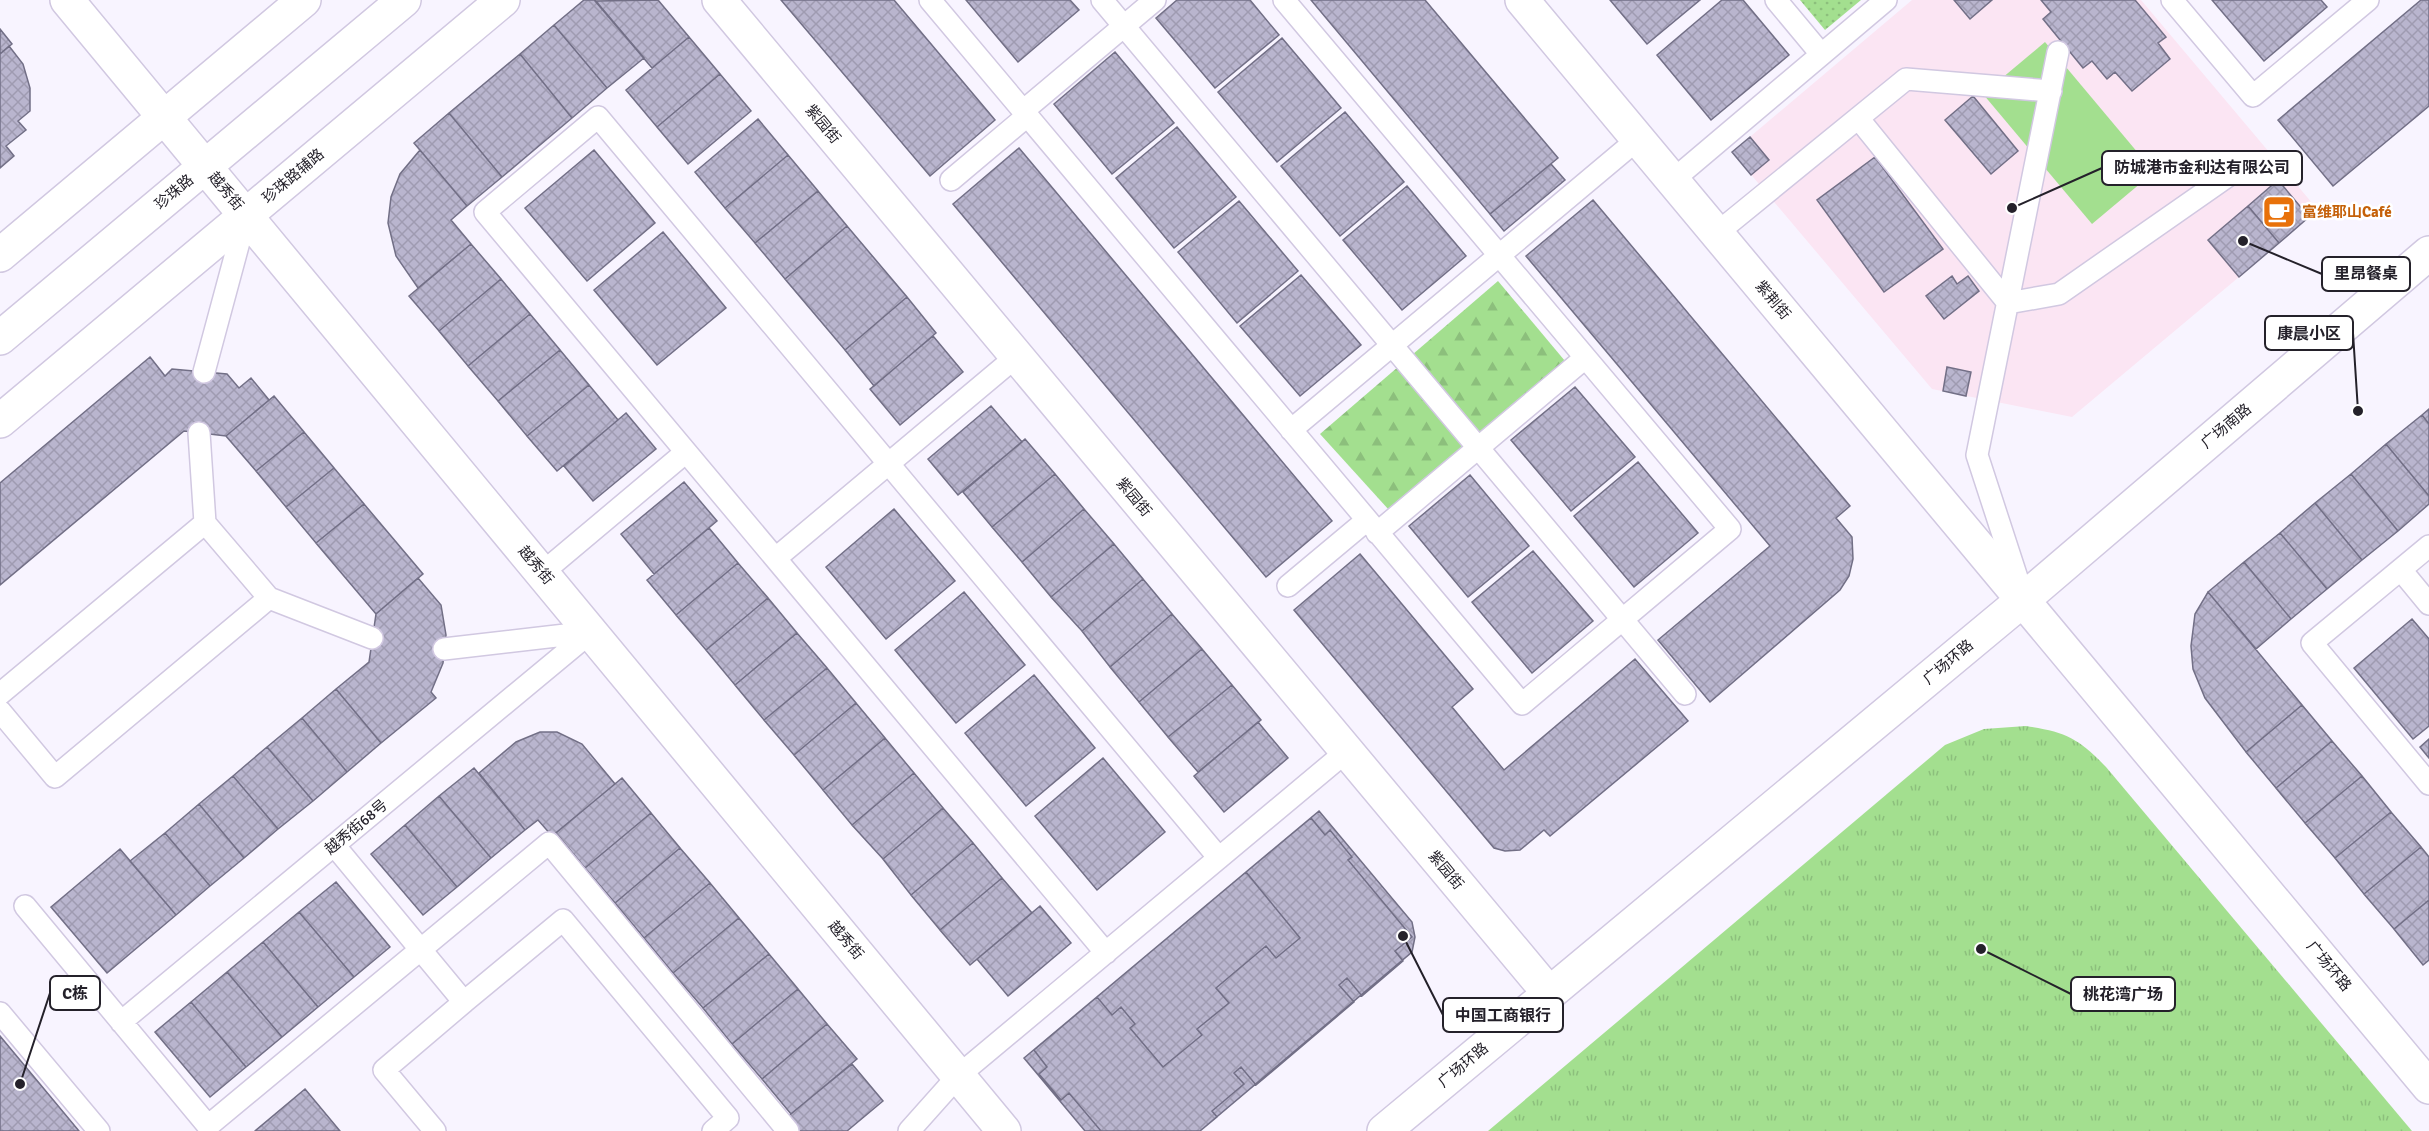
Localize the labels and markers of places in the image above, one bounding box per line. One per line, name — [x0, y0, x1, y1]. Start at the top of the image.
callout: 防城港市金利达有限公司 — [2102, 151, 2302, 185]
cafe icon: 富维耶山Café — [2261, 194, 2297, 230]
place label: 富维耶山Café — [2302, 203, 2392, 221]
callout: 里昂餐桌 — [2322, 257, 2410, 291]
callout: 康晨小区 — [2265, 316, 2353, 350]
callout: C栋 — [50, 976, 100, 1010]
callout: 桃花湾广场 — [2071, 977, 2175, 1011]
callout: 中国工商银行 — [1443, 998, 1563, 1032]

